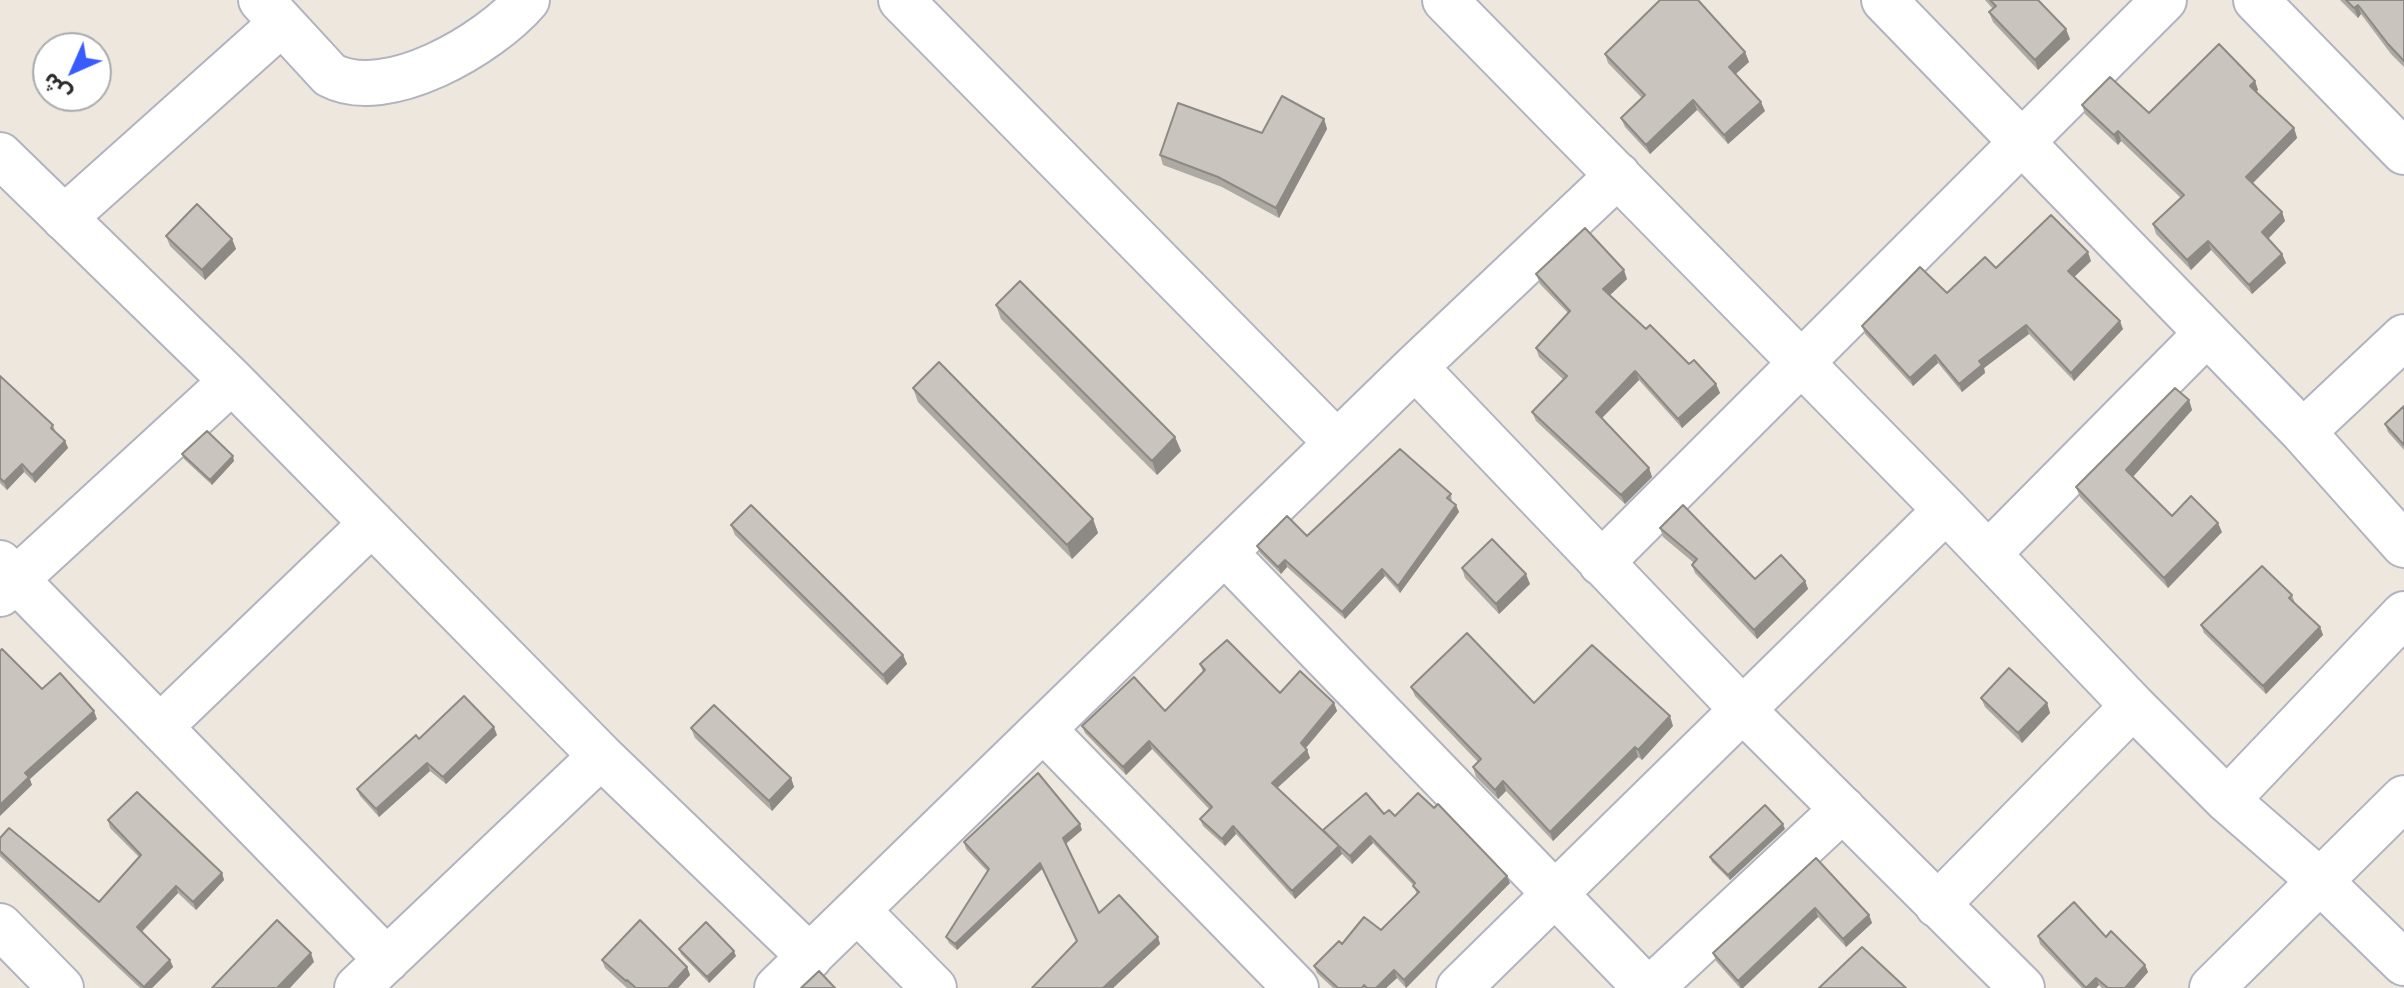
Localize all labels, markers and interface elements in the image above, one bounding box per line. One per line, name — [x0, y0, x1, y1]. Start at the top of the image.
north arrow — [32, 32, 112, 112]
text: ش — [37, 68, 76, 107]

